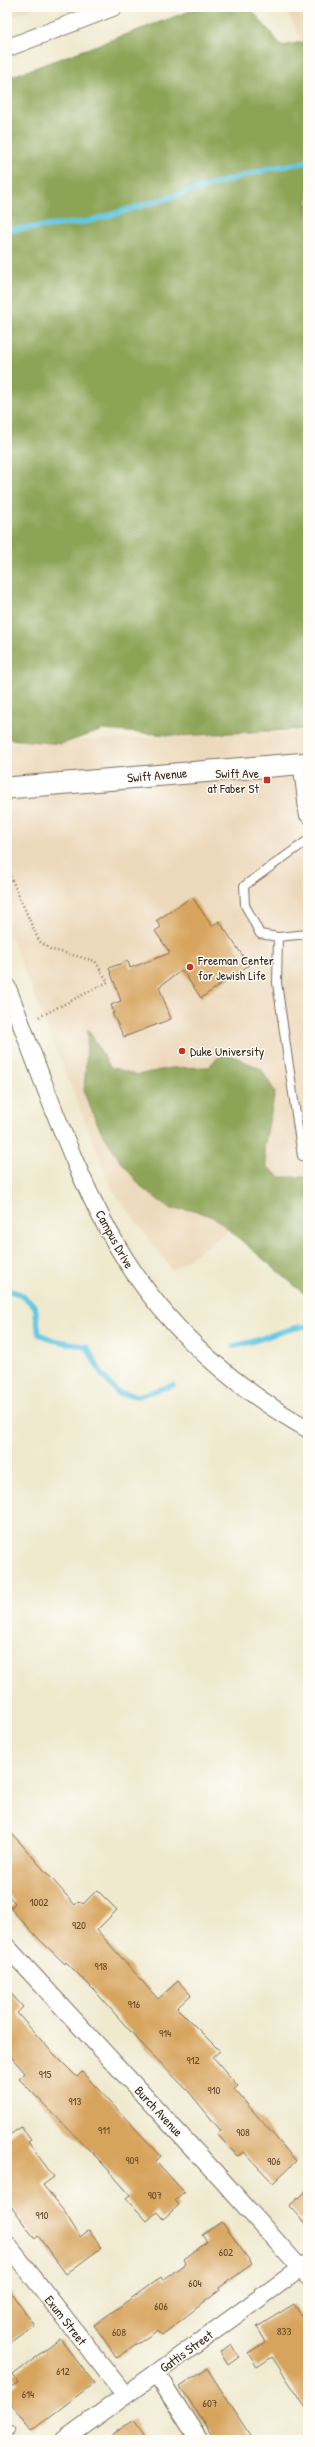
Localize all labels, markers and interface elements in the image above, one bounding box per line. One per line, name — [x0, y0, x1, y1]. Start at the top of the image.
street label: Swift Avenue — [126, 763, 188, 787]
place label: Swift Ave at Faber St — [208, 764, 260, 797]
marker: Swift Ave at Faber St — [262, 775, 272, 785]
place label: Freeman Center for Jewish Life — [197, 951, 274, 984]
marker: Freeman Center for Jewish Life — [185, 962, 195, 972]
place label: Duke University — [190, 1042, 265, 1060]
marker: Duke University — [177, 1046, 187, 1056]
street label: Campus Drive — [92, 1207, 138, 1271]
house number: 1002 — [30, 1895, 49, 1909]
house number: 920 — [72, 1918, 86, 1932]
house number: 918 — [95, 1959, 108, 1973]
house number: 916 — [128, 1997, 141, 2011]
house number: 914 — [159, 2026, 171, 2040]
house number: 912 — [186, 2053, 200, 2067]
house number: 915 — [39, 2067, 52, 2081]
street label: Burch Avenue — [131, 2082, 187, 2140]
house number: 910 — [208, 2083, 221, 2097]
house number: 913 — [69, 2094, 82, 2108]
house number: 911 — [98, 2123, 110, 2137]
house number: 908 — [236, 2125, 250, 2139]
house number: 909 — [125, 2153, 139, 2167]
house number: 906 — [267, 2154, 281, 2168]
house number: 907 — [148, 2188, 162, 2202]
house number: 910 — [36, 2208, 49, 2222]
house number: 602 — [219, 2245, 233, 2259]
house number: 604 — [188, 2276, 202, 2290]
street label: Exum Street — [41, 2291, 92, 2349]
house number: 606 — [154, 2299, 168, 2313]
house number: 833 — [277, 2324, 291, 2338]
house number: 608 — [112, 2325, 126, 2339]
street label: Gattis Street — [156, 2325, 217, 2376]
house number: 612 — [56, 2364, 70, 2378]
house number: 614 — [22, 2387, 34, 2401]
house number: 607 — [203, 2396, 217, 2410]

